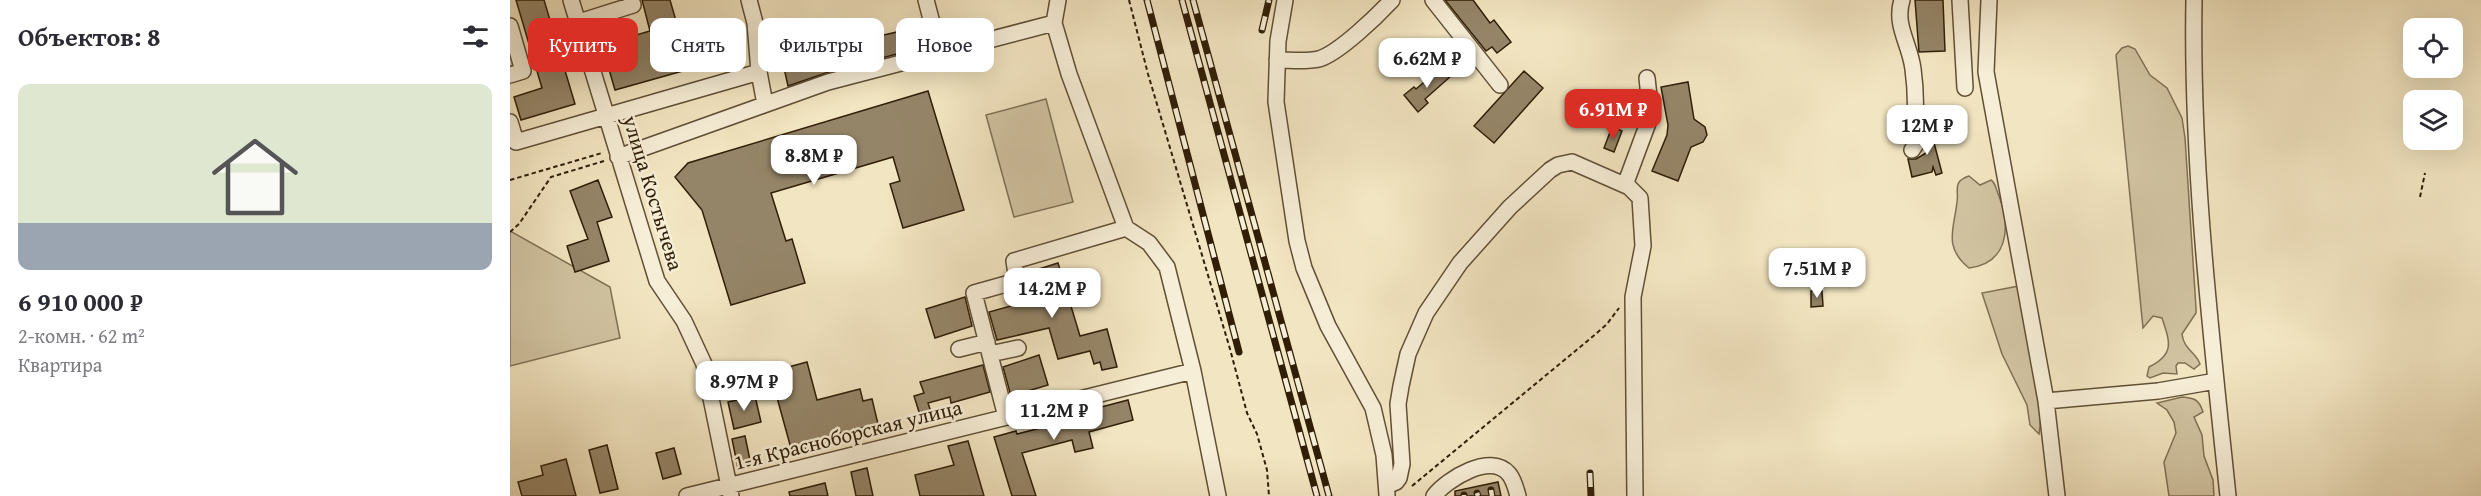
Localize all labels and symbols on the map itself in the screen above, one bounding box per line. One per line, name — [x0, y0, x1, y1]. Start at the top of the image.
pin: 6.62M ₽ — [1372, 38, 1482, 89]
pin: 6.91M ₽ — [1558, 89, 1668, 140]
pin: 12M ₽ — [1885, 105, 1969, 156]
street label: улица Костычева — [615, 111, 692, 274]
pin: 8.8M ₽ — [765, 135, 863, 186]
pin: 7.51M ₽ — [1762, 248, 1872, 299]
pin: 14.2M ₽ — [997, 268, 1107, 319]
pin: 8.97M ₽ — [689, 361, 799, 412]
pin: 11.2M ₽ — [999, 390, 1109, 441]
street label: 1-я Красноборская улица — [731, 391, 965, 478]

